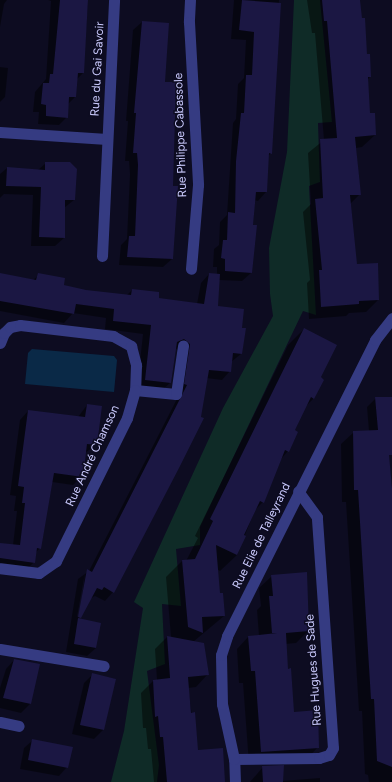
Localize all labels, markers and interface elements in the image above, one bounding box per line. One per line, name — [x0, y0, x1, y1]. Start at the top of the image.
street label: Rue du Gai Savoir — [88, 21, 108, 117]
street label: Rue Philippe Cabassole — [172, 73, 190, 197]
street label: Rue André Chamson — [63, 403, 123, 509]
street label: Rue Elie de Talleyrand — [230, 481, 294, 591]
street label: Rue Hugues de Sade — [303, 614, 325, 726]

